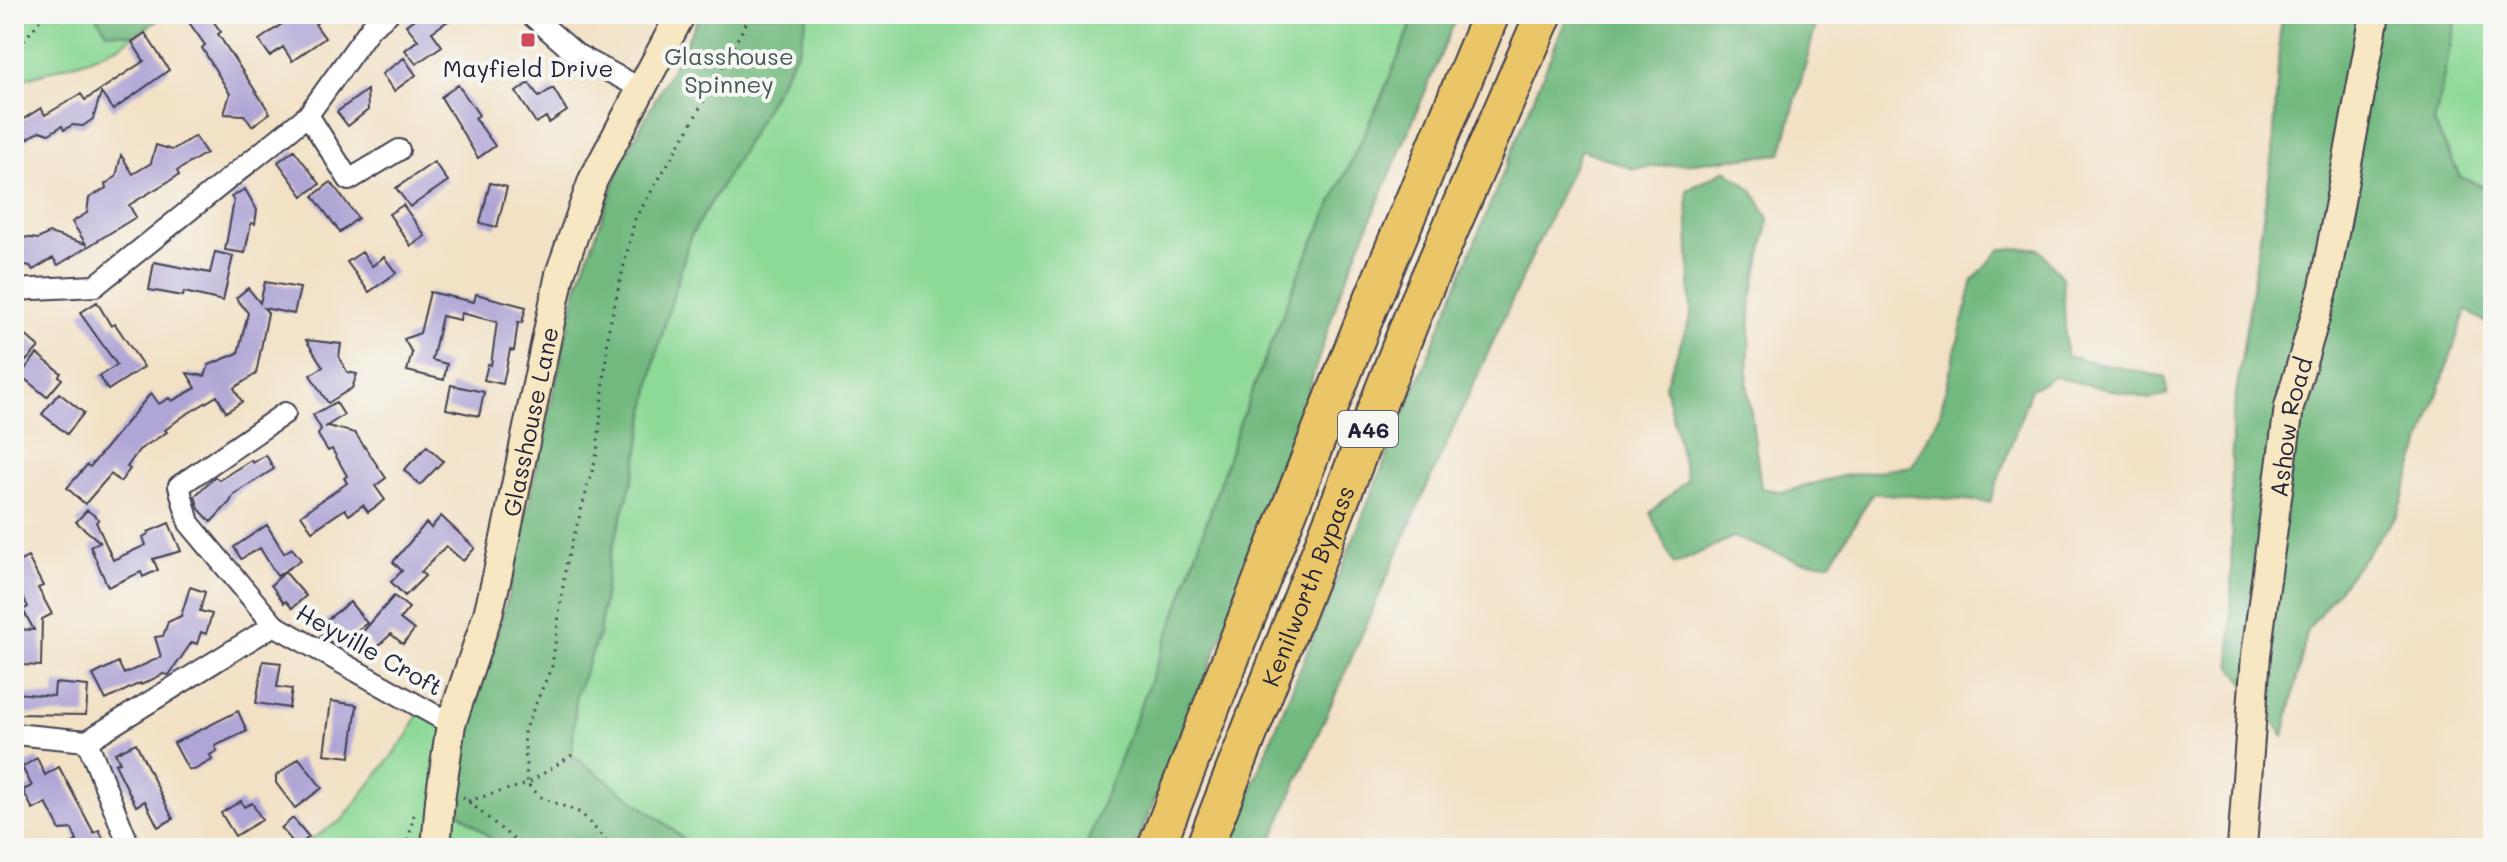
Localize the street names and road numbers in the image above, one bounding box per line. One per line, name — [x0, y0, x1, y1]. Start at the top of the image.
street label: Glasshouse Lane — [495, 324, 564, 519]
street label: Ashow Road — [2262, 353, 2318, 499]
road number: A46 — [1338, 411, 1398, 447]
street label: Kenilworth Bypass — [1254, 480, 1360, 690]
street label: Heyville Croft — [291, 596, 449, 702]

